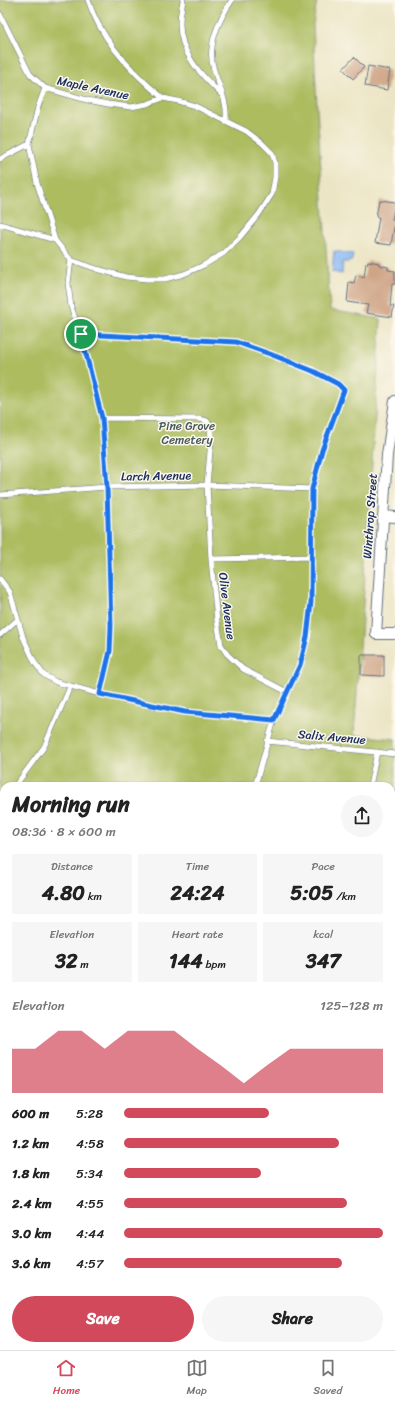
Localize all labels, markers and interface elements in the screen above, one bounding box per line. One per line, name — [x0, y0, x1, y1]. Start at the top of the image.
street label: Maple Avenue — [55, 70, 131, 106]
pin — [64, 317, 98, 351]
icon: arrive — [70, 323, 92, 345]
park label: Pine Grove Cemetery — [159, 415, 215, 451]
street label: Larch Avenue — [121, 464, 191, 488]
street label: Winthrop Street — [356, 473, 384, 559]
street label: Olive Avenue — [212, 571, 242, 641]
street label: Salix Avenue — [297, 723, 367, 751]
text: Morning run — [12, 785, 130, 824]
button: share — [341, 795, 383, 837]
text: 08:36 · 8 × 600 m — [12, 820, 116, 843]
text: Distance — [51, 857, 93, 876]
text: Time — [186, 857, 209, 876]
text: Pace — [311, 857, 335, 876]
text: 4.80 — [42, 876, 85, 911]
text: 24:24 — [170, 876, 225, 911]
text: 5:05 — [290, 876, 333, 911]
text: km — [85, 887, 102, 906]
text: /km — [333, 887, 356, 906]
text: Elevation — [50, 925, 94, 944]
text: Heart rate — [172, 925, 223, 944]
text: kcal — [313, 925, 333, 944]
text: 32 — [55, 944, 77, 979]
text: 144 — [169, 944, 203, 979]
text: 347 — [306, 944, 341, 979]
text: m — [77, 955, 89, 974]
text: bpm — [203, 955, 226, 974]
text: Elevation — [12, 994, 65, 1017]
text: 125–128 m — [320, 994, 383, 1017]
text: 600 m — [12, 1102, 49, 1125]
text: 5:28 — [76, 1102, 103, 1125]
text: 1.2 km — [12, 1132, 49, 1155]
text: 4:58 — [76, 1132, 104, 1155]
text: 1.8 km — [12, 1162, 50, 1185]
text: 5:34 — [76, 1162, 103, 1185]
text: 2.4 km — [12, 1192, 52, 1215]
text: 4:55 — [76, 1192, 104, 1215]
text: 3.0 km — [12, 1222, 52, 1245]
text: 4:44 — [76, 1222, 104, 1245]
text: 3.6 km — [12, 1252, 51, 1275]
text: 4:57 — [76, 1252, 103, 1275]
button: Save — [12, 1296, 194, 1342]
button: Share — [202, 1296, 383, 1342]
tab: Home — [53, 1357, 80, 1400]
tab: Map — [186, 1357, 208, 1400]
tab: Saved — [313, 1357, 342, 1400]

